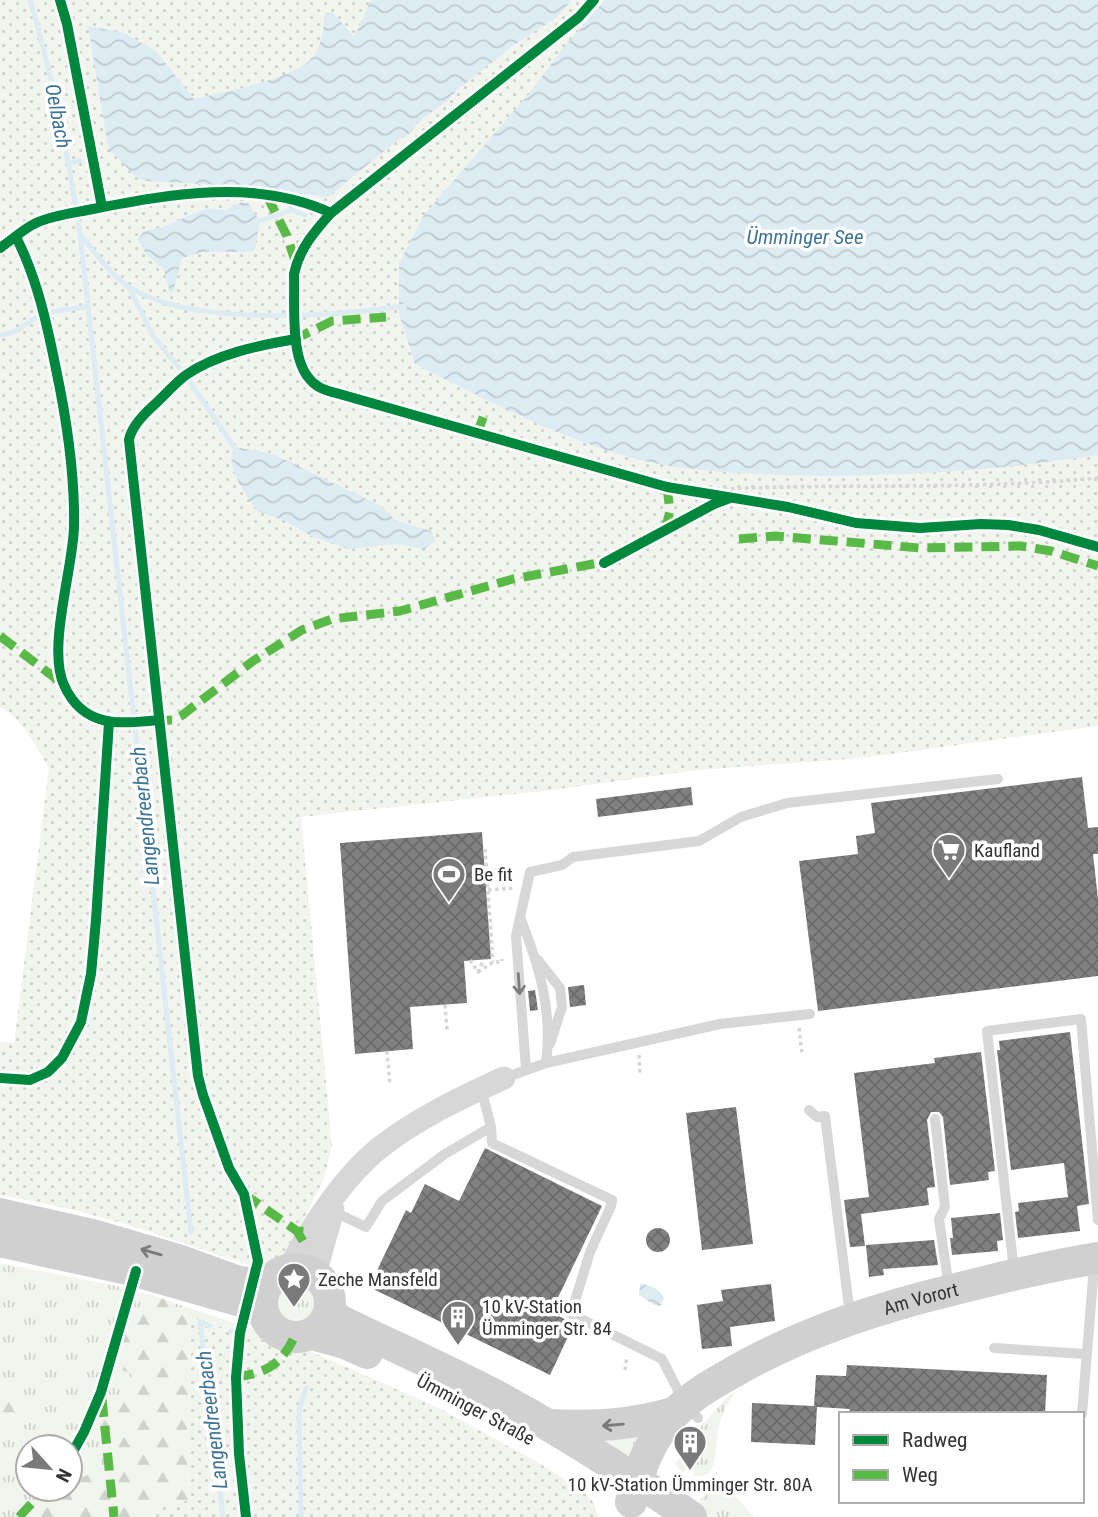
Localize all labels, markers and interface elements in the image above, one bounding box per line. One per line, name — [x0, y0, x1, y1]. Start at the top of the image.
water label: Oelbach — [40, 82, 76, 150]
water label: Ümminger See — [747, 225, 863, 249]
water label: Langendreerbach — [126, 746, 164, 886]
supermarket icon: Kaufland — [930, 831, 968, 880]
place label: Kaufland — [974, 839, 1040, 862]
sports icon: Be fit — [430, 855, 468, 904]
place label: Be fit — [474, 863, 513, 886]
one-way arrow — [513, 973, 526, 995]
one-way arrow — [140, 1245, 163, 1258]
place icon: Zeche Mansfeld — [275, 1260, 313, 1309]
place label: Zeche Mansfeld — [318, 1268, 438, 1291]
street label: Am Vorort — [881, 1278, 961, 1320]
place label: 10 kV-Station Ümminger Str. 84 — [482, 1295, 612, 1340]
building icon: 10 kV-Station Ümminger Str. 84 — [439, 1298, 477, 1347]
water label: Langendreerbach — [192, 1349, 232, 1491]
street label: Ümminger Straße — [413, 1369, 539, 1450]
legend — [839, 1412, 1084, 1503]
one-way arrow — [602, 1419, 625, 1432]
building icon: 10 kV-Station Ümminger Str. 80A — [671, 1423, 709, 1472]
text: Radweg — [902, 1428, 967, 1452]
north arrow — [14, 1433, 84, 1503]
text: Weg — [902, 1463, 938, 1487]
text: N — [51, 1465, 77, 1486]
place label: 10 kV-Station Ümminger Str. 80A — [568, 1473, 812, 1496]

